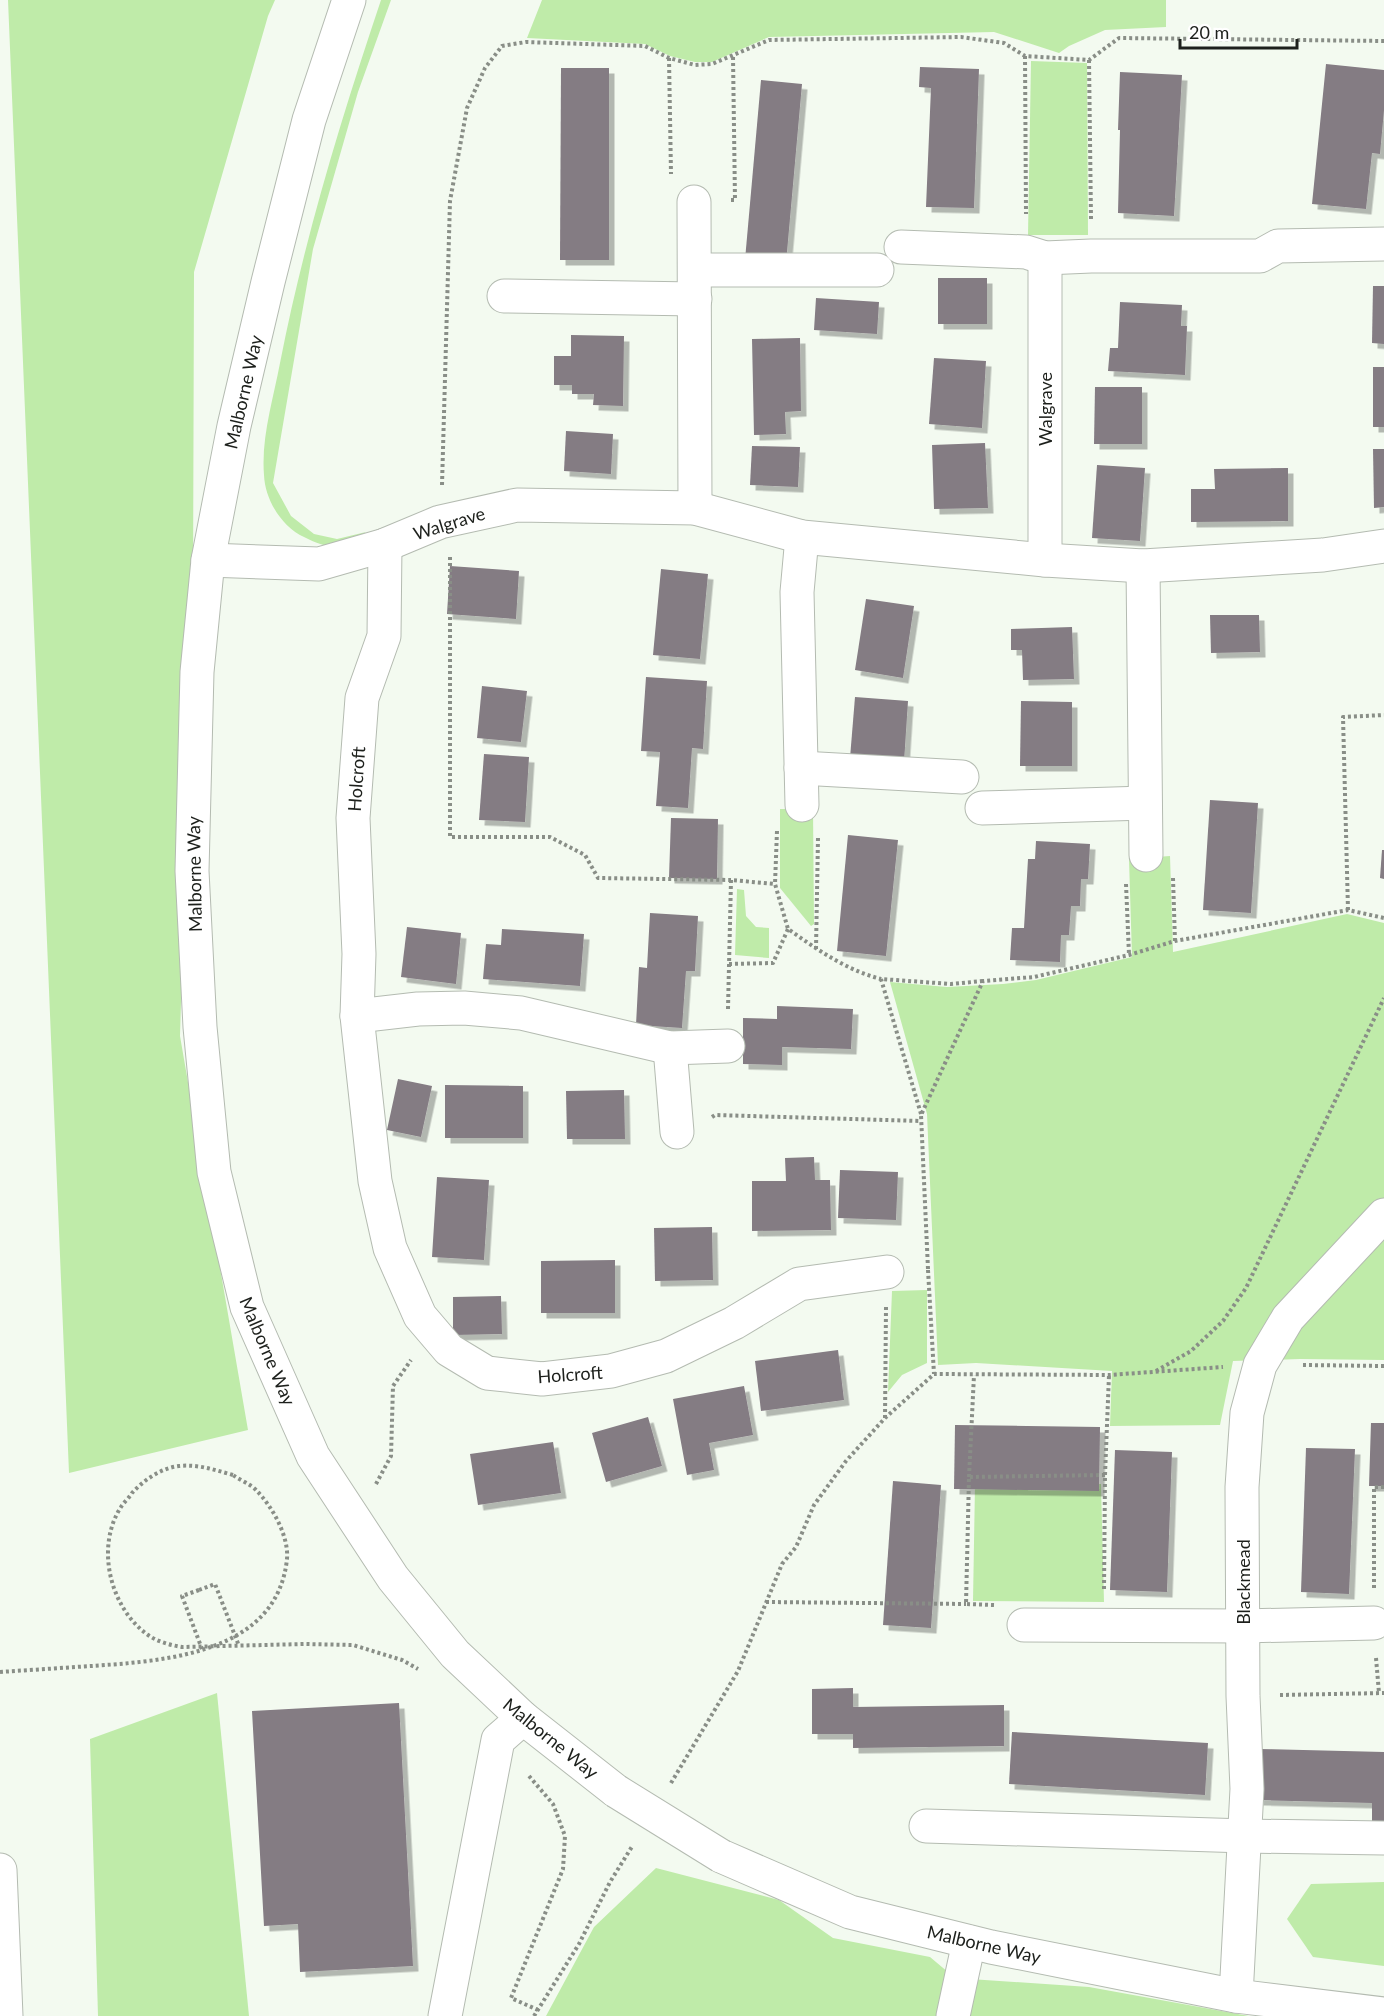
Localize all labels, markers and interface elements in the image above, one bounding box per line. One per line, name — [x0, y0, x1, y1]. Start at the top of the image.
scale bar — [1180, 12, 1297, 50]
text: 20 m — [1189, 21, 1229, 43]
street label: Malborne Way — [219, 332, 267, 451]
street label: Walgrave — [1034, 372, 1056, 446]
street label: Walgrave — [410, 502, 488, 544]
street label: Holcroft — [343, 745, 369, 812]
street label: Malborne Way — [182, 815, 206, 932]
street label: Malborne Way — [235, 1293, 301, 1409]
street label: Holcroft — [537, 1361, 604, 1387]
street label: Blackmead — [1232, 1539, 1254, 1625]
street label: Malborne Way — [499, 1693, 604, 1784]
street label: Malborne Way — [925, 1920, 1044, 1968]

